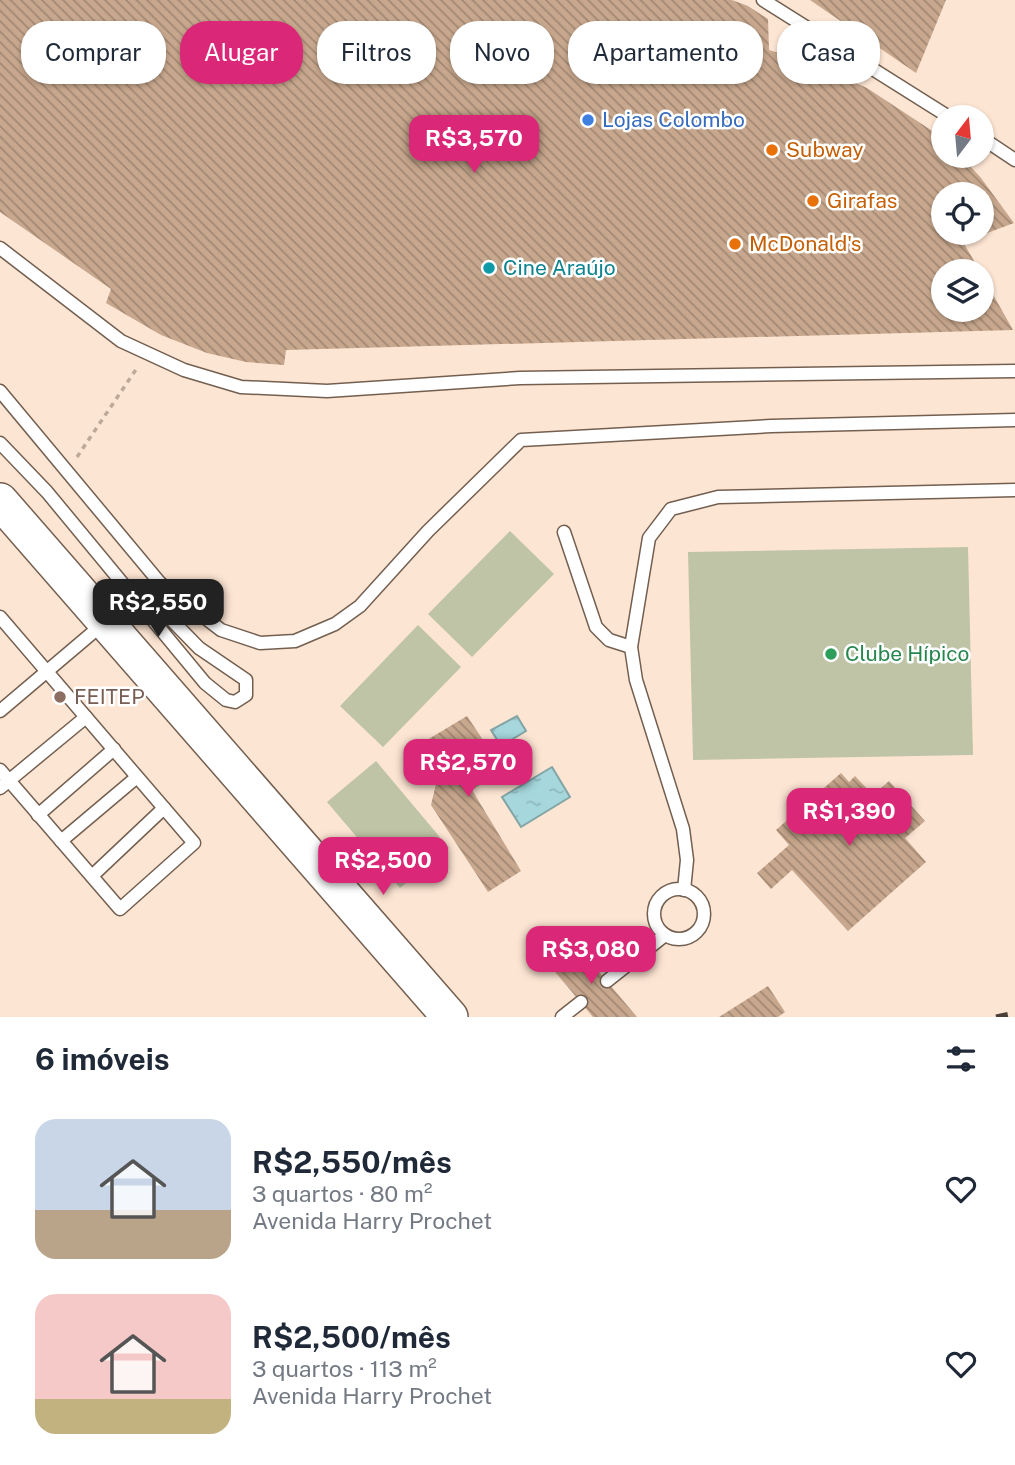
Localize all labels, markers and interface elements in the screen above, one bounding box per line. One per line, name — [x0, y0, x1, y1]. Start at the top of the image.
chip: Comprar — [21, 21, 166, 84]
chip: Alugar — [180, 21, 303, 84]
chip: Filtros — [317, 21, 436, 84]
chip: Novo — [450, 21, 554, 84]
chip: Apartamento — [568, 21, 763, 84]
chip: Casa — [777, 21, 880, 84]
north arrow — [931, 105, 994, 168]
map controls — [931, 105, 994, 322]
place label: Lojas Colombo — [602, 107, 745, 132]
marker: Lojas Colombo — [580, 112, 596, 128]
pin: R$3,570 — [409, 116, 539, 175]
text: R$3,570 — [425, 124, 523, 151]
place label: Subway — [786, 137, 863, 162]
marker: Subway — [764, 142, 780, 158]
button: locate — [931, 182, 994, 245]
place label: Girafas — [827, 188, 897, 213]
marker: Girafas — [805, 193, 821, 209]
place label: McDonald's — [749, 231, 861, 256]
marker: McDonald's — [727, 236, 743, 252]
place label: Cine Araújo — [503, 255, 616, 280]
button: layers — [931, 259, 994, 322]
marker: Cine Araújo — [481, 260, 497, 276]
pin: R$2,550 — [93, 580, 223, 639]
text: R$2,550 — [109, 588, 207, 615]
place label: Clube Hípico — [845, 641, 969, 666]
marker: Clube Hípico — [823, 646, 839, 662]
place label: FEITEP — [74, 684, 145, 709]
marker: FEITEP — [52, 689, 68, 705]
pin: R$2,570 — [403, 740, 533, 799]
text: R$2,570 — [419, 748, 517, 775]
pin: R$1,390 — [784, 788, 914, 848]
text: R$1,390 — [802, 797, 896, 824]
pin: R$2,500 — [318, 838, 448, 897]
text: R$2,500 — [334, 846, 432, 873]
pin: R$3,080 — [526, 926, 656, 986]
text: R$3,080 — [542, 935, 640, 962]
icon: filters — [942, 1040, 980, 1078]
text: 6 imóveis — [35, 1041, 170, 1077]
text: R$2,550/mês — [252, 1144, 452, 1180]
icon: home — [91, 1147, 175, 1231]
icon: heart — [942, 1170, 980, 1208]
text: 3 quartos · 80 m² — [252, 1180, 432, 1207]
text: Avenida Harry Prochet — [252, 1207, 492, 1234]
text: R$2,500/mês — [252, 1319, 451, 1355]
icon: home — [91, 1322, 175, 1406]
icon: heart — [942, 1345, 980, 1383]
text: 3 quartos · 113 m² — [252, 1355, 437, 1382]
text: Avenida Harry Prochet — [252, 1382, 492, 1409]

